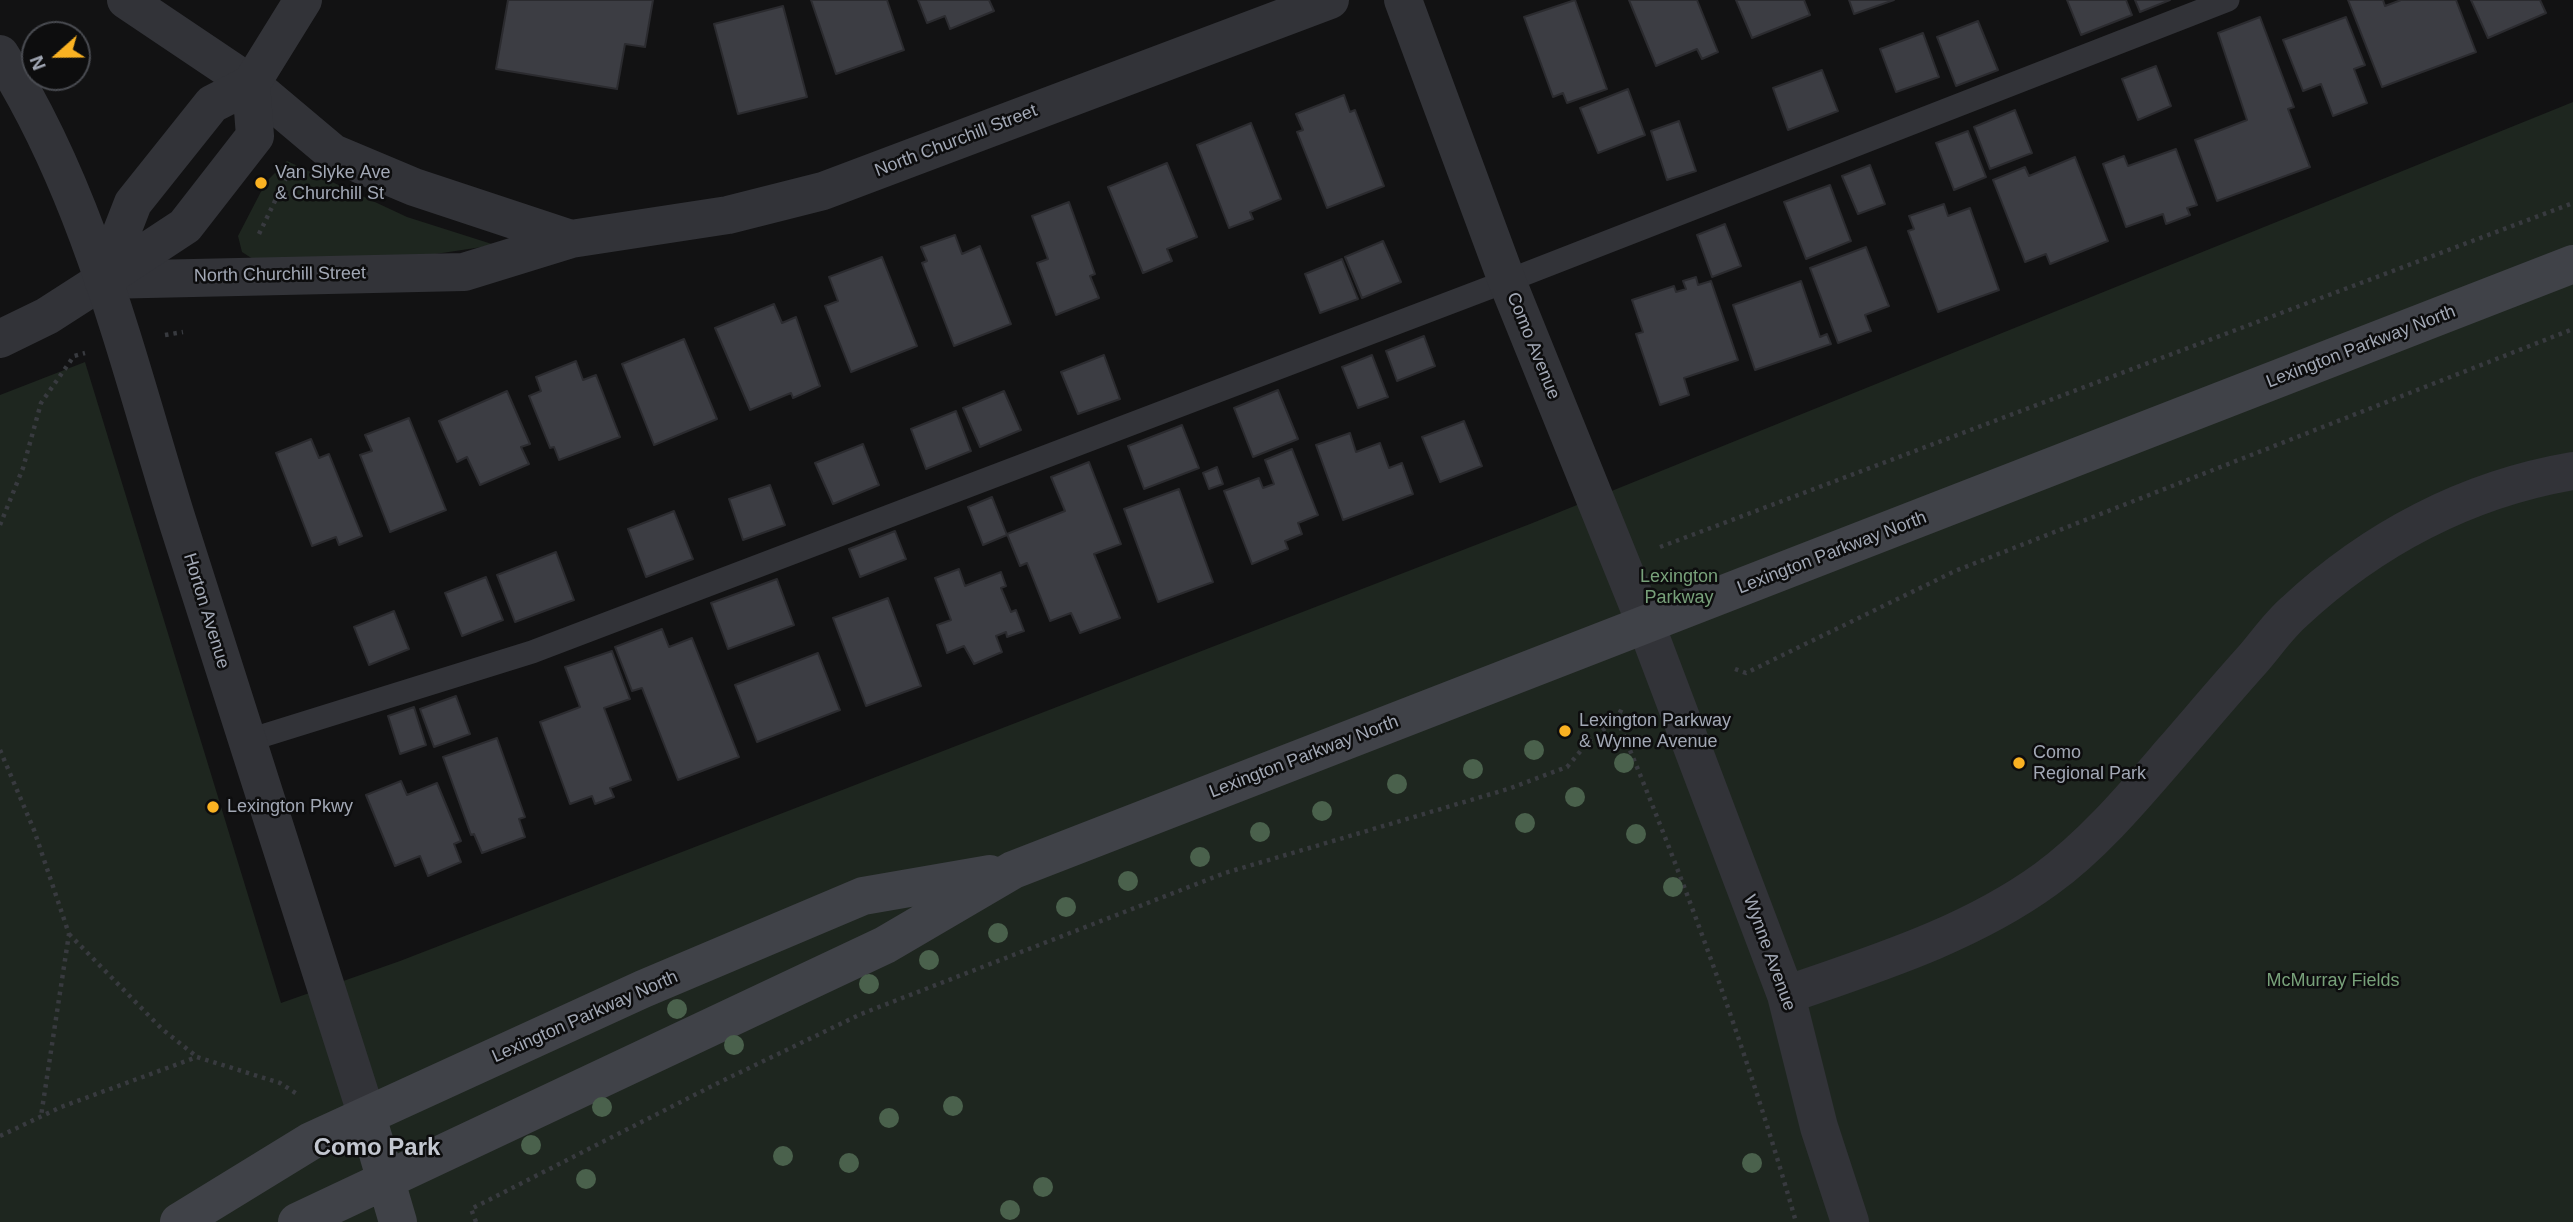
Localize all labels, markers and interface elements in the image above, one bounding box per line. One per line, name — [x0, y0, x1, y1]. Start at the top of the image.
north arrow — [21, 21, 91, 91]
text: N — [26, 53, 50, 73]
street label: North Churchill Street — [872, 100, 1040, 182]
place label: Van Slyke Ave & Churchill St — [275, 162, 390, 204]
marker: Van Slyke Ave & Churchill St — [253, 175, 269, 191]
street label: North Churchill Street — [194, 263, 366, 287]
street label: Como Avenue — [1502, 289, 1564, 403]
street label: Lexington Parkway North — [2263, 301, 2459, 393]
street label: Lexington Parkway North — [1734, 507, 1930, 599]
street label: Horton Avenue — [178, 551, 234, 671]
park label: Lexington Parkway — [1640, 566, 1718, 608]
place label: Lexington Parkway & Wynne Avenue — [1579, 710, 1731, 752]
street label: Lexington Parkway North — [1206, 711, 1402, 803]
marker: Lexington Parkway & Wynne Avenue — [1557, 723, 1573, 739]
place label: Como Regional Park — [2033, 742, 2146, 784]
marker: Como Regional Park — [2011, 755, 2027, 771]
place label: Lexington Pkwy — [227, 796, 353, 818]
marker: Lexington Pkwy — [205, 799, 221, 815]
street label: Wynne Avenue — [1738, 892, 1800, 1014]
street label: Lexington Parkway North — [489, 966, 681, 1068]
park label: McMurray Fields — [2266, 970, 2400, 992]
district label: Como Park — [314, 1134, 440, 1162]

